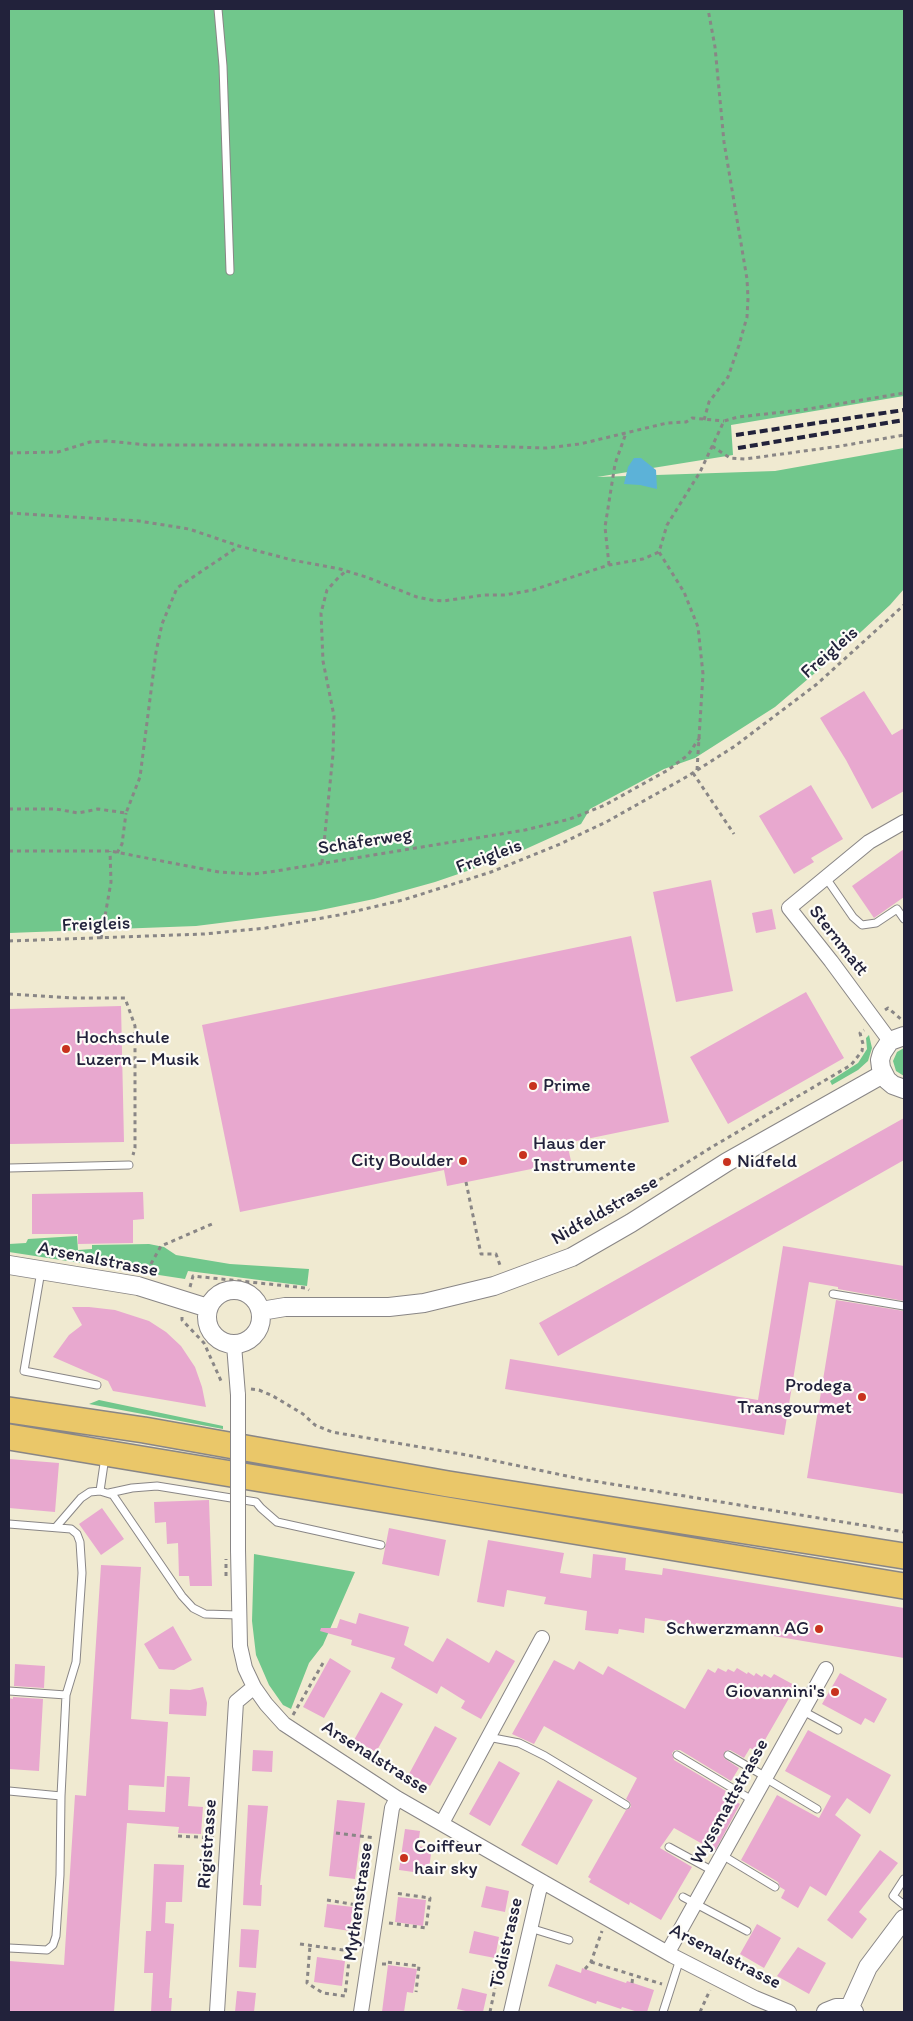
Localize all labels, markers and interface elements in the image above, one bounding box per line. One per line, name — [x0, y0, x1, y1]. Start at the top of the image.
street label: Freigleis — [797, 622, 863, 684]
street label: Schäferweg — [316, 823, 414, 861]
street label: Freigleis — [453, 835, 525, 879]
street label: Sternmatt — [803, 901, 873, 981]
street label: Freigleis — [61, 912, 131, 938]
place label: Hochschule Luzern – Musik — [76, 1027, 199, 1071]
marker: Hochschule Luzern – Musik — [60, 1043, 72, 1055]
place label: Prime — [543, 1075, 591, 1097]
marker: Prime — [527, 1080, 539, 1092]
place label: Haus der Instrumente — [533, 1133, 636, 1177]
marker: Haus der Instrumente — [517, 1149, 529, 1161]
place label: City Boulder — [351, 1150, 453, 1172]
place label: Nidfeld — [737, 1151, 797, 1173]
marker: City Boulder — [457, 1155, 469, 1167]
marker: Nidfeld — [721, 1156, 733, 1168]
street label: Nidfeldstrasse — [548, 1171, 662, 1251]
street label: Arsenalstrasse — [36, 1237, 160, 1283]
place label: Prodega Transgourmet — [737, 1375, 852, 1419]
marker: Prodega Transgourmet — [856, 1391, 868, 1403]
place label: Schwerzmann AG — [666, 1618, 809, 1640]
marker: Schwerzmann AG — [813, 1623, 825, 1635]
place label: Giovannini's — [725, 1681, 825, 1703]
marker: Giovannini's — [829, 1686, 841, 1698]
street label: Arsenalstrasse — [317, 1716, 433, 1800]
street label: Wyssmattstrasse — [686, 1735, 774, 1869]
street label: Rigistrasse — [193, 1798, 223, 1890]
place label: Coiffeur hair sky — [414, 1836, 482, 1880]
street label: Mythenstrasse — [339, 1841, 379, 1963]
marker: Coiffeur hair sky — [398, 1852, 410, 1864]
street label: Tödistrasse — [485, 1895, 529, 1991]
street label: Arsenalstrasse — [666, 1919, 784, 1995]

